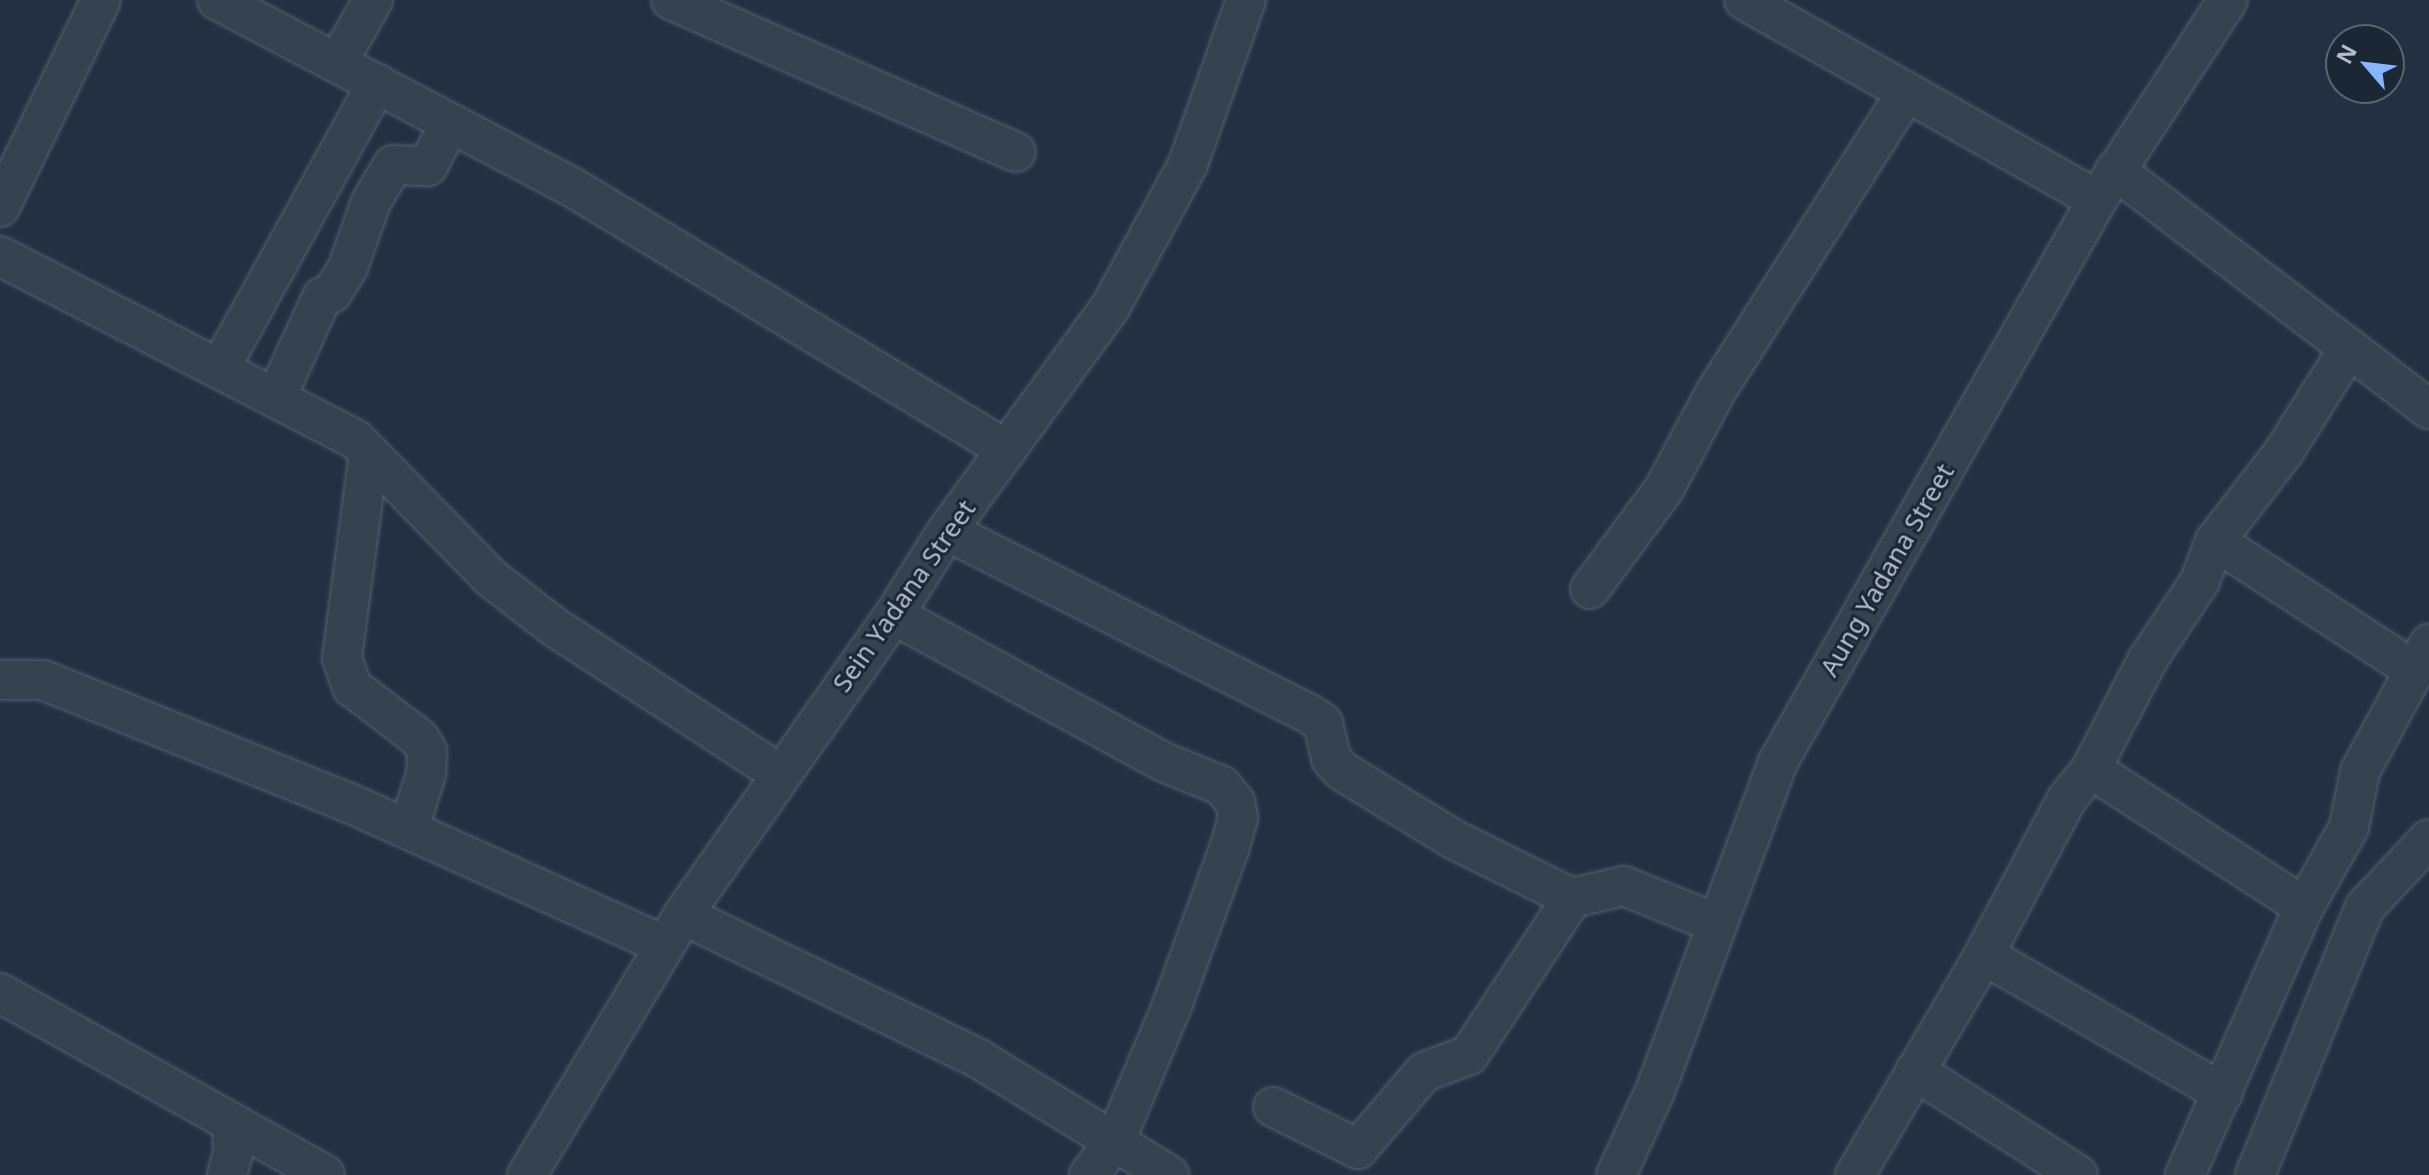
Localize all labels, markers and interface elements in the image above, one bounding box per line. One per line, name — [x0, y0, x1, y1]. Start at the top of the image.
north arrow — [2325, 24, 2405, 104]
text: N — [2328, 39, 2363, 69]
street label: Aung Yadana Street — [1813, 458, 1961, 682]
street label: Sein Yadana Street — [826, 494, 982, 698]

